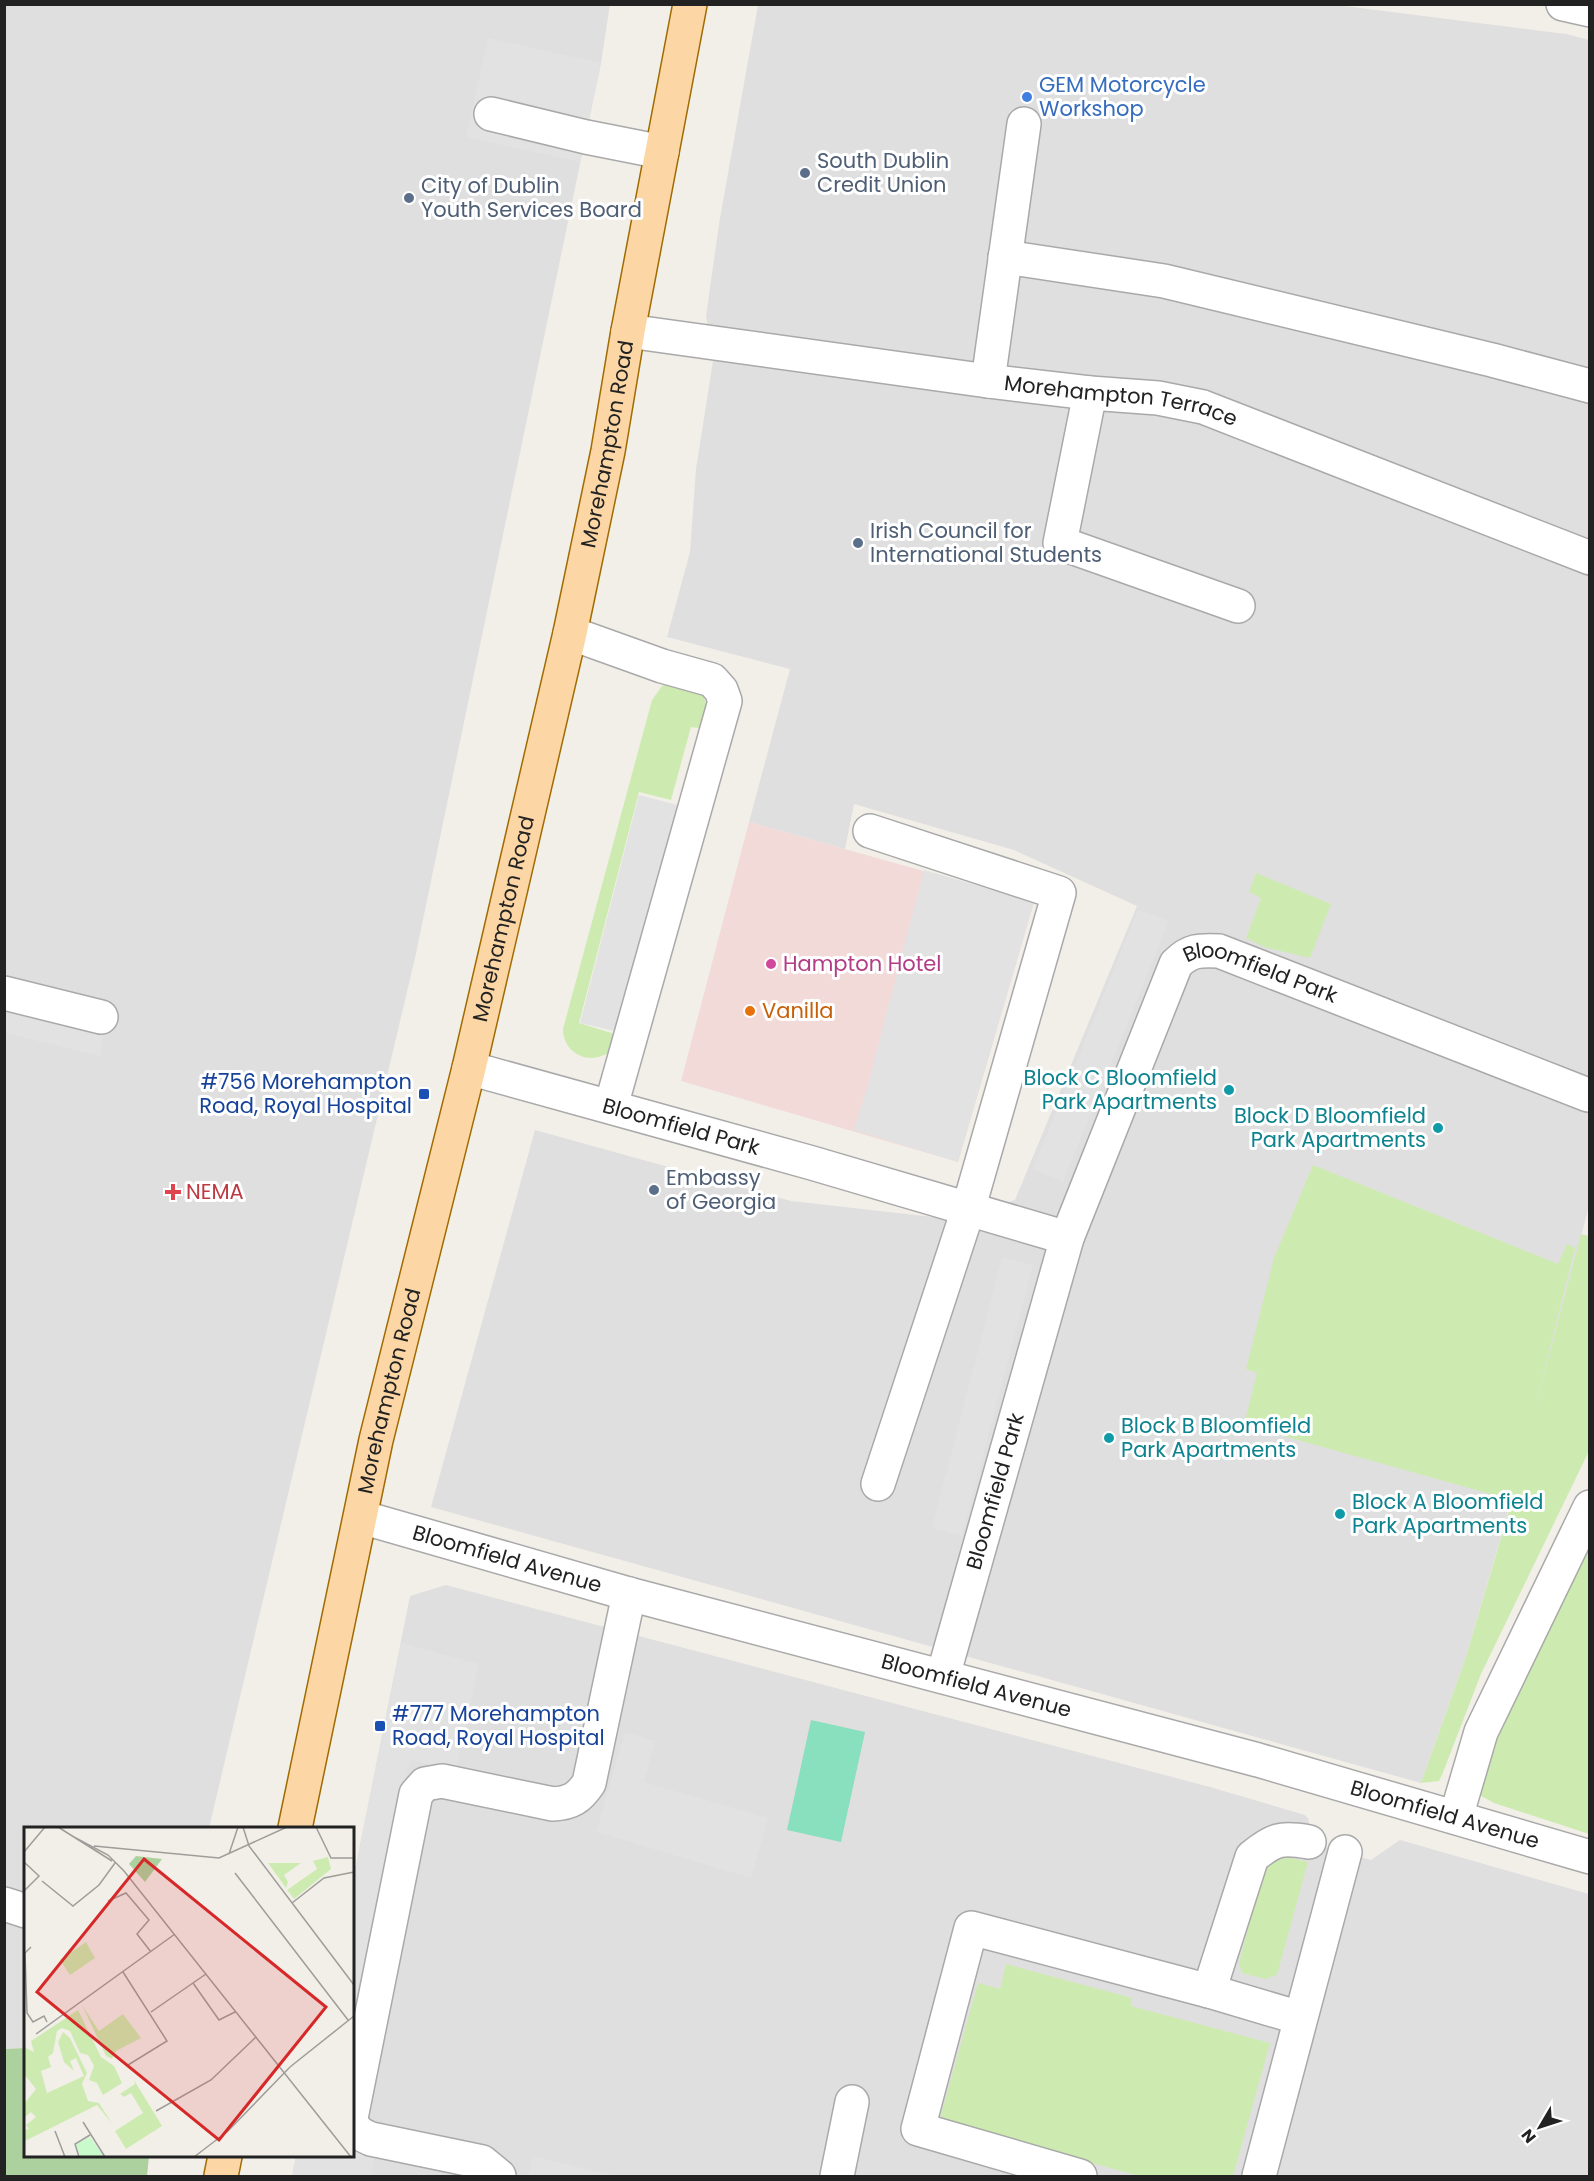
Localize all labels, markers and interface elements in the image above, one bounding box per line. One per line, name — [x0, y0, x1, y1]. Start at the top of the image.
place label: GEM Motorcycle Workshop — [1039, 70, 1206, 123]
marker: GEM Motorcycle Workshop — [1020, 90, 1034, 104]
place label: South Dublin Credit Union — [817, 146, 949, 199]
marker: South Dublin Credit Union — [798, 166, 812, 180]
place label: City of Dublin Youth Services Board — [421, 171, 642, 224]
marker: City of Dublin Youth Services Board — [402, 191, 416, 205]
street label: Morehampton Road — [573, 338, 640, 550]
street label: Morehampton Terrace — [1003, 368, 1242, 433]
place label: Irish Council for International Students — [870, 516, 1102, 569]
marker: Irish Council for International Students — [851, 536, 865, 550]
street label: Morehampton Road — [465, 813, 541, 1025]
street label: Bloomfield Park — [1178, 935, 1342, 1010]
place label: Hampton Hotel — [783, 949, 942, 978]
marker: Hampton Hotel — [764, 957, 778, 971]
place label: Vanilla — [762, 996, 834, 1025]
marker: Vanilla — [743, 1004, 757, 1018]
place label: Block C Bloomfield Park Apartments — [1024, 1063, 1217, 1116]
place label: #756 Morehampton Road, Royal Hospital — [199, 1067, 412, 1120]
marker: Block C Bloomfield Park Apartments — [1222, 1083, 1236, 1097]
marker: #756 Morehampton Road, Royal Hospital — [417, 1087, 431, 1101]
street label: Bloomfield Park — [599, 1091, 763, 1162]
place label: Block D Bloomfield Park Apartments — [1234, 1101, 1426, 1154]
marker: Block D Bloomfield Park Apartments — [1431, 1121, 1445, 1135]
place label: Embassy of Georgia — [666, 1163, 776, 1216]
place label: NEMA — [186, 1177, 244, 1206]
marker: NEMA — [164, 1183, 182, 1201]
marker: Embassy of Georgia — [647, 1183, 661, 1197]
street label: Morehampton Road — [350, 1285, 427, 1496]
street label: Bloomfield Park — [959, 1409, 1031, 1573]
place label: Block B Bloomfield Park Apartments — [1121, 1411, 1311, 1464]
marker: Block B Bloomfield Park Apartments — [1102, 1431, 1116, 1445]
place label: Block A Bloomfield Park Apartments — [1352, 1487, 1543, 1540]
marker: Block A Bloomfield Park Apartments — [1333, 1507, 1347, 1521]
street label: Bloomfield Avenue — [409, 1518, 605, 1599]
street label: Bloomfield Avenue — [878, 1646, 1075, 1724]
place label: #777 Morehampton Road, Royal Hospital — [392, 1699, 605, 1752]
marker: #777 Morehampton Road, Royal Hospital — [373, 1719, 387, 1733]
street label: Bloomfield Avenue — [1347, 1773, 1543, 1855]
inset map — [24, 1827, 354, 2157]
north arrow — [1510, 2097, 1570, 2157]
text: N — [1516, 2124, 1541, 2148]

